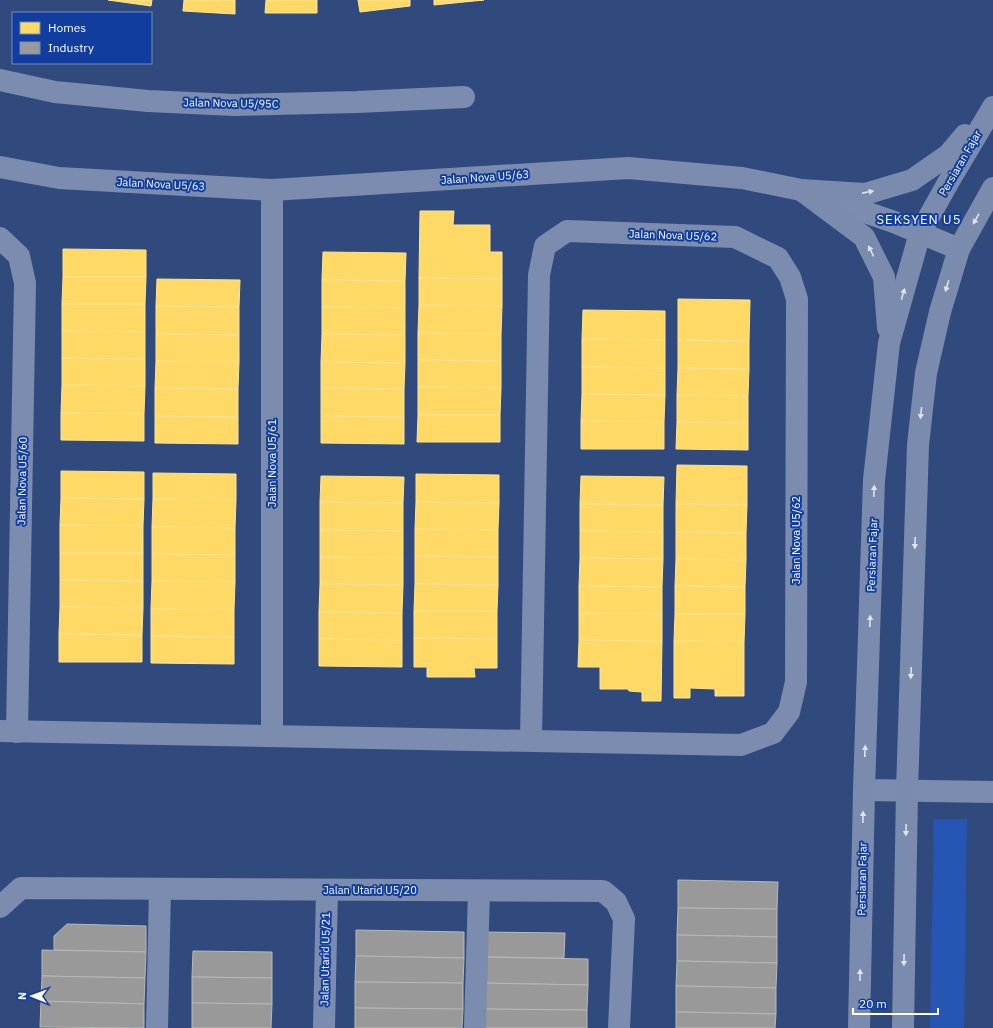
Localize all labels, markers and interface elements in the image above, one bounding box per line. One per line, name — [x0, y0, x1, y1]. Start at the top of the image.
legend — [12, 12, 152, 64]
text: Homes — [48, 20, 86, 35]
text: Industry — [48, 40, 94, 55]
street label: Jalan Nova U5/95C — [183, 95, 279, 111]
street label: Persiaran Fajar — [936, 128, 984, 198]
street label: Jalan Nova U5/63 — [440, 167, 530, 187]
street label: Jalan Nova U5/63 — [117, 175, 205, 193]
one-way arrow — [862, 189, 874, 195]
district label: SEKSYEN U5 — [877, 211, 961, 228]
one-way arrow — [972, 213, 979, 224]
street label: Jalan Nova U5/62 — [629, 226, 717, 244]
one-way arrow — [868, 245, 874, 257]
one-way arrow — [944, 280, 950, 292]
one-way arrow — [900, 287, 906, 299]
one-way arrow — [918, 407, 924, 419]
street label: Jalan Nova U5/61 — [265, 418, 279, 507]
street label: Jalan Nova U5/60 — [14, 437, 30, 525]
one-way arrow — [871, 484, 877, 497]
street label: Jalan Nova U5/62 — [789, 496, 803, 584]
street label: Persiaran Fajar — [864, 518, 880, 592]
one-way arrow — [911, 537, 918, 549]
one-way arrow — [866, 615, 873, 627]
one-way arrow — [907, 667, 914, 679]
one-way arrow — [862, 744, 868, 757]
one-way arrow — [860, 810, 866, 823]
one-way arrow — [903, 824, 910, 836]
street label: Persiaran Fajar — [854, 842, 870, 916]
street label: Jalan Utarid U5/20 — [323, 883, 417, 897]
street label: Jalan Utarid U5/21 — [317, 912, 333, 1006]
one-way arrow — [901, 954, 908, 966]
one-way arrow — [857, 968, 863, 981]
north arrow — [12, 976, 52, 1016]
scale bar — [853, 990, 938, 1016]
text: N — [15, 992, 29, 1000]
text: 20 m — [859, 996, 887, 1011]

